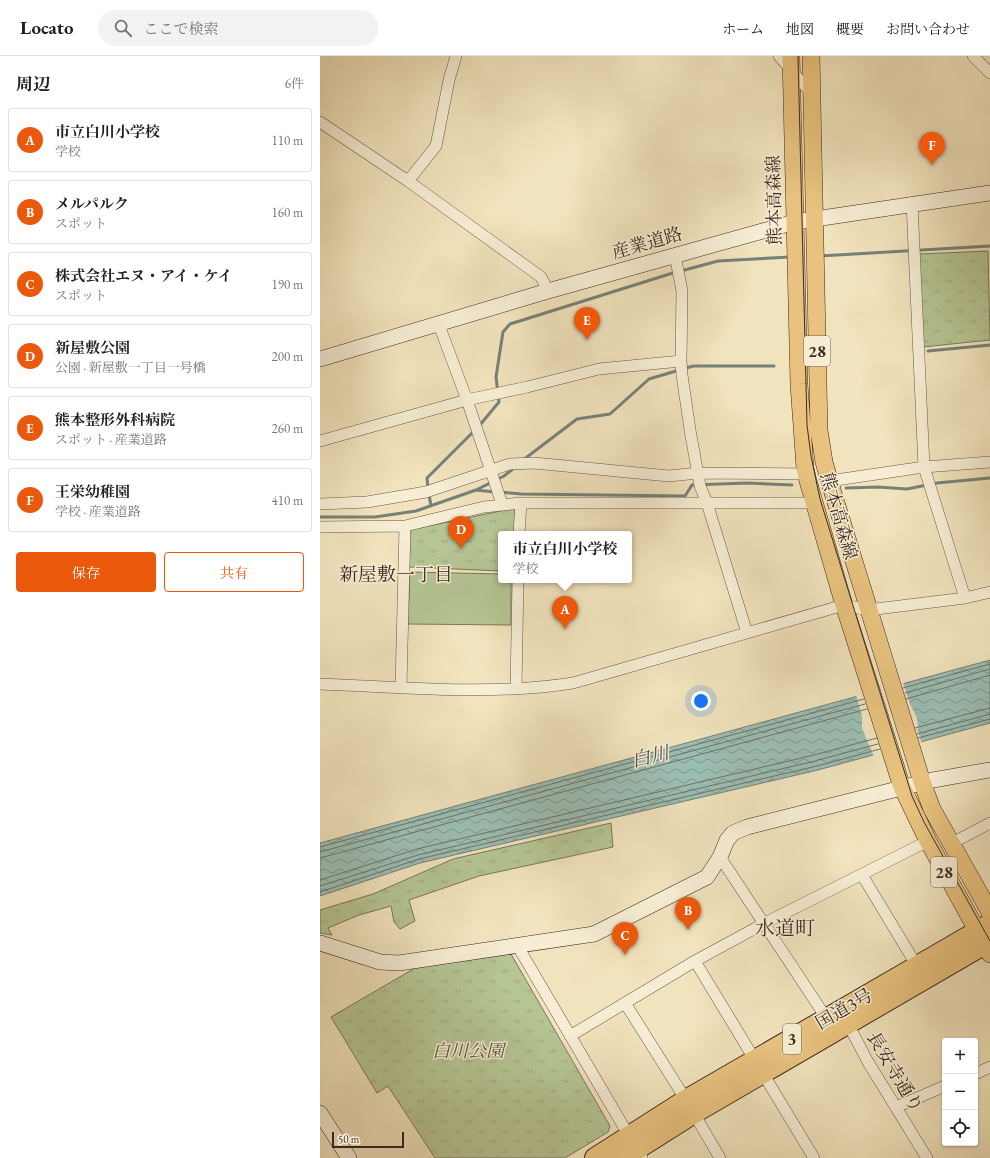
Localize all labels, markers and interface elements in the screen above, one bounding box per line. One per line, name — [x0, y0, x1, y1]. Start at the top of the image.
search box — [98, 10, 378, 46]
text: Locato — [20, 15, 74, 40]
icon: search — [112, 17, 134, 39]
text: ここで検索 — [144, 19, 219, 38]
text: ホーム — [722, 20, 764, 38]
text: 地図 — [786, 20, 814, 38]
text: 概要 — [836, 20, 864, 38]
text: お問い合わせ — [886, 20, 970, 38]
text: 周辺 — [16, 73, 50, 95]
text: 6件 — [285, 75, 304, 92]
text: 市立白川小学校 — [55, 122, 160, 141]
text: A — [25, 132, 35, 149]
text: 110 m — [272, 132, 303, 149]
pin: F — [919, 132, 945, 165]
text: 学校 — [55, 143, 81, 160]
street label: 熊本高森線 — [761, 155, 786, 245]
text: メルパルク — [55, 194, 129, 213]
text: B — [26, 204, 34, 221]
text: 160 m — [272, 204, 303, 221]
text: スポット — [55, 215, 107, 232]
street label: 産業道路 — [609, 222, 685, 263]
text: 株式会社エヌ・アイ・ケイ — [55, 266, 233, 285]
text: C — [25, 276, 35, 293]
text: 190 m — [272, 276, 303, 293]
text: スポット — [55, 287, 107, 304]
pin: E — [574, 307, 600, 340]
road number: 28 — [804, 336, 830, 366]
text: 新屋敷公園 — [55, 338, 130, 357]
text: D — [25, 348, 35, 365]
text: 200 m — [272, 348, 303, 365]
text: 公園 · 新屋敷一丁目一号橋 — [55, 359, 206, 376]
text: 熊本整形外科病院 — [55, 410, 175, 429]
text: E — [26, 420, 34, 437]
text: 260 m — [272, 420, 303, 437]
text: スポット · 産業道路 — [55, 431, 167, 448]
street label: 熊本高森線 — [816, 469, 863, 562]
text: 王栄幼稚園 — [55, 482, 130, 501]
text: F — [26, 492, 34, 509]
text: 410 m — [272, 492, 303, 509]
text: 学校 · 産業道路 — [55, 503, 141, 520]
pin: D — [448, 516, 474, 549]
popup — [498, 531, 632, 583]
text: 市立白川小学校 — [512, 539, 618, 558]
button: 保存 — [16, 552, 156, 592]
button: 共有 — [164, 552, 304, 592]
text: 学校 — [512, 560, 539, 577]
district label: 新屋敷一丁目 — [339, 562, 453, 587]
pin: A — [552, 596, 578, 629]
your location — [691, 691, 711, 711]
water label: 白川 — [629, 740, 673, 773]
road number: 28 — [931, 857, 957, 887]
pin: B — [675, 897, 701, 930]
district label: 水道町 — [755, 915, 815, 941]
pin: C — [612, 922, 638, 955]
street label: 国道3号 — [811, 983, 877, 1034]
road number: 3 — [783, 1024, 801, 1054]
street label: 長安寺通り — [862, 1027, 928, 1116]
map controls — [942, 1038, 978, 1146]
button: + — [942, 1038, 978, 1074]
park label: 白川公園 — [432, 1039, 507, 1062]
button: − — [942, 1074, 978, 1110]
button: locate — [942, 1110, 978, 1146]
scale bar — [332, 1130, 404, 1149]
text: 50 m — [338, 1132, 359, 1146]

